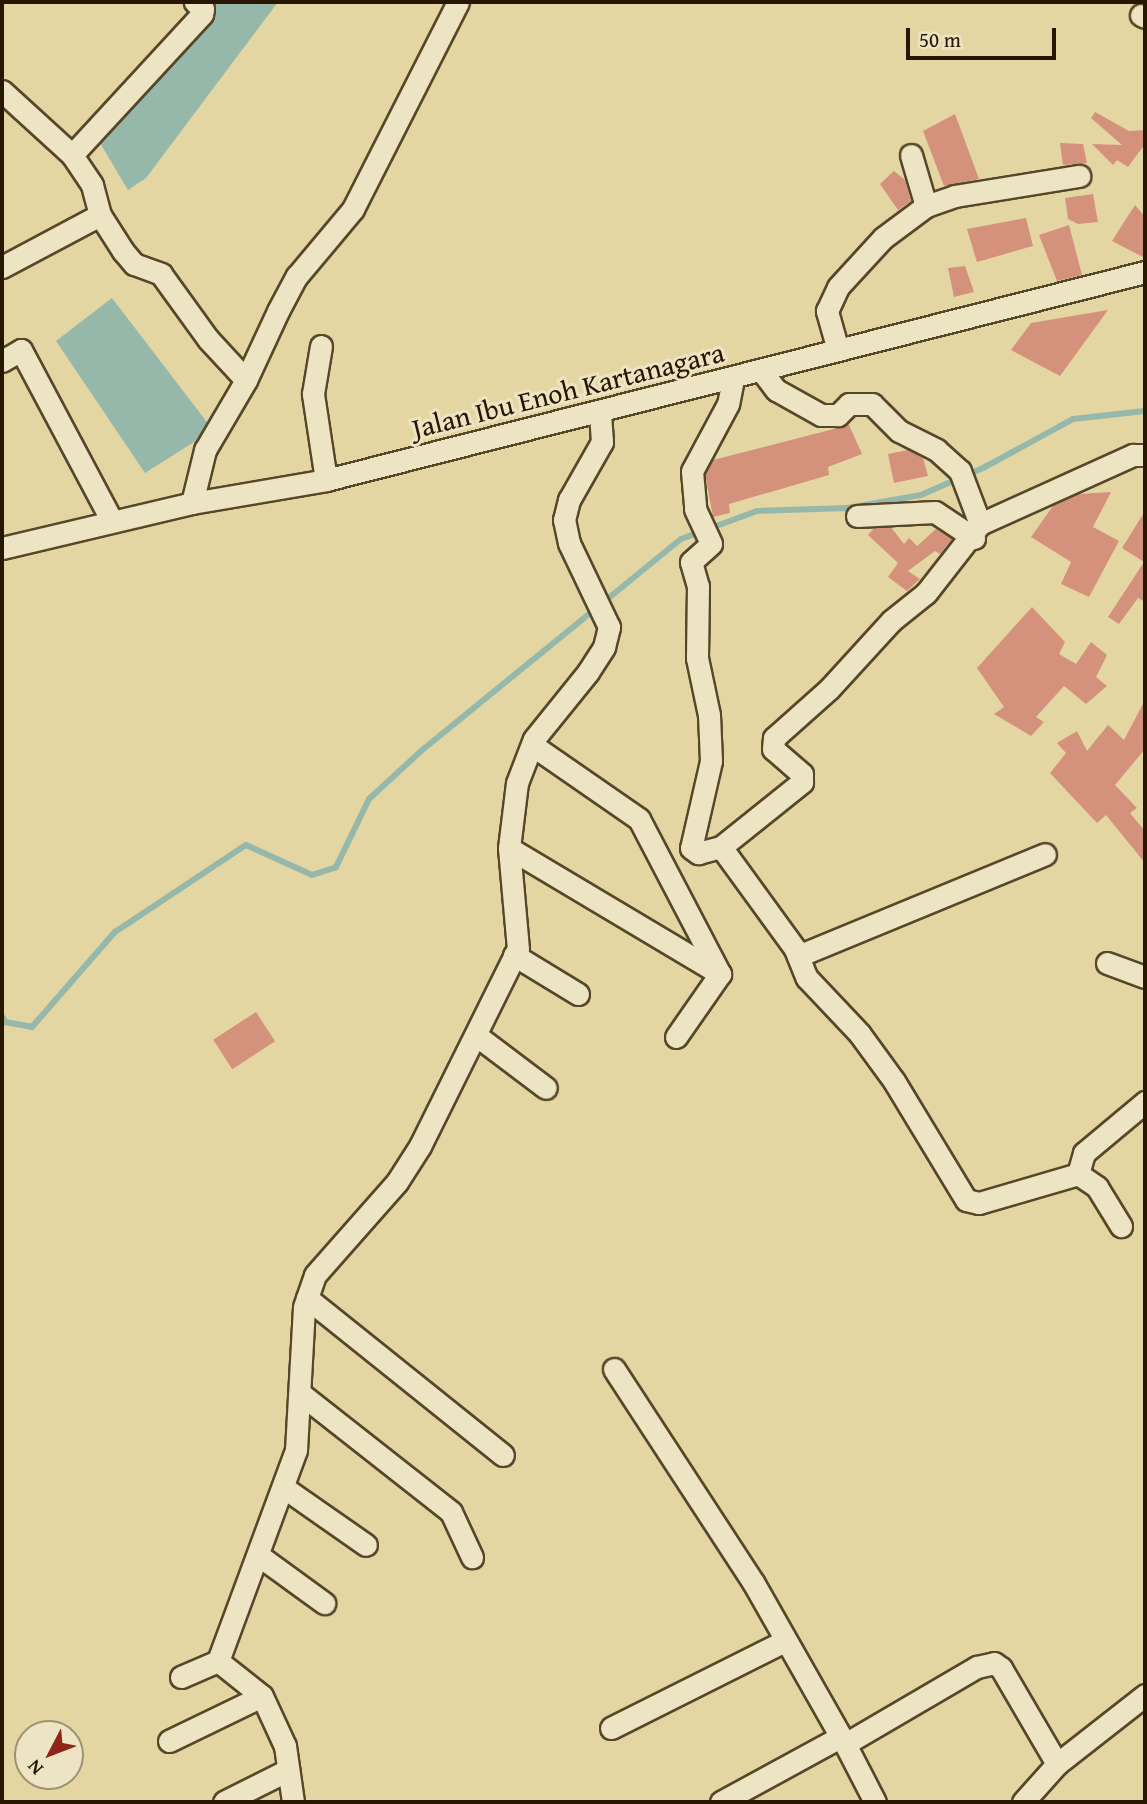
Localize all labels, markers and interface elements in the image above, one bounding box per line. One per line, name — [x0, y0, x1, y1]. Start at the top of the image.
scale bar — [909, 14, 1060, 58]
text: 50 m — [919, 24, 961, 55]
street label: Jalan Ibu Enoh Kartanagara — [408, 335, 728, 445]
north arrow — [14, 1720, 84, 1790]
text: N — [20, 1754, 50, 1782]

